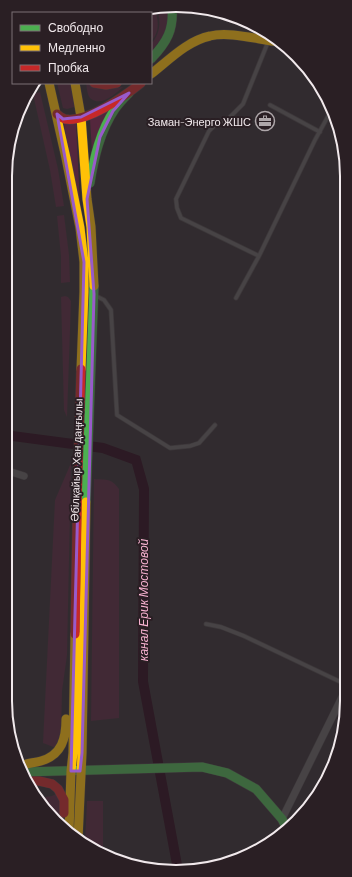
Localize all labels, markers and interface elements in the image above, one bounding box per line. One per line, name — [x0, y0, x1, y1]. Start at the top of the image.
legend — [12, 12, 152, 84]
text: Свободно — [48, 20, 103, 35]
text: Медленно — [48, 40, 105, 55]
text: Пробка — [48, 60, 89, 75]
office icon: Заман-Энерго ЖШС — [254, 110, 276, 132]
place label: Заман-Энерго ЖШС — [148, 115, 251, 128]
street label: Әбілқайыр Хан даңғылы — [67, 398, 85, 522]
water label: канал Ерик Мостовой — [136, 538, 151, 661]

